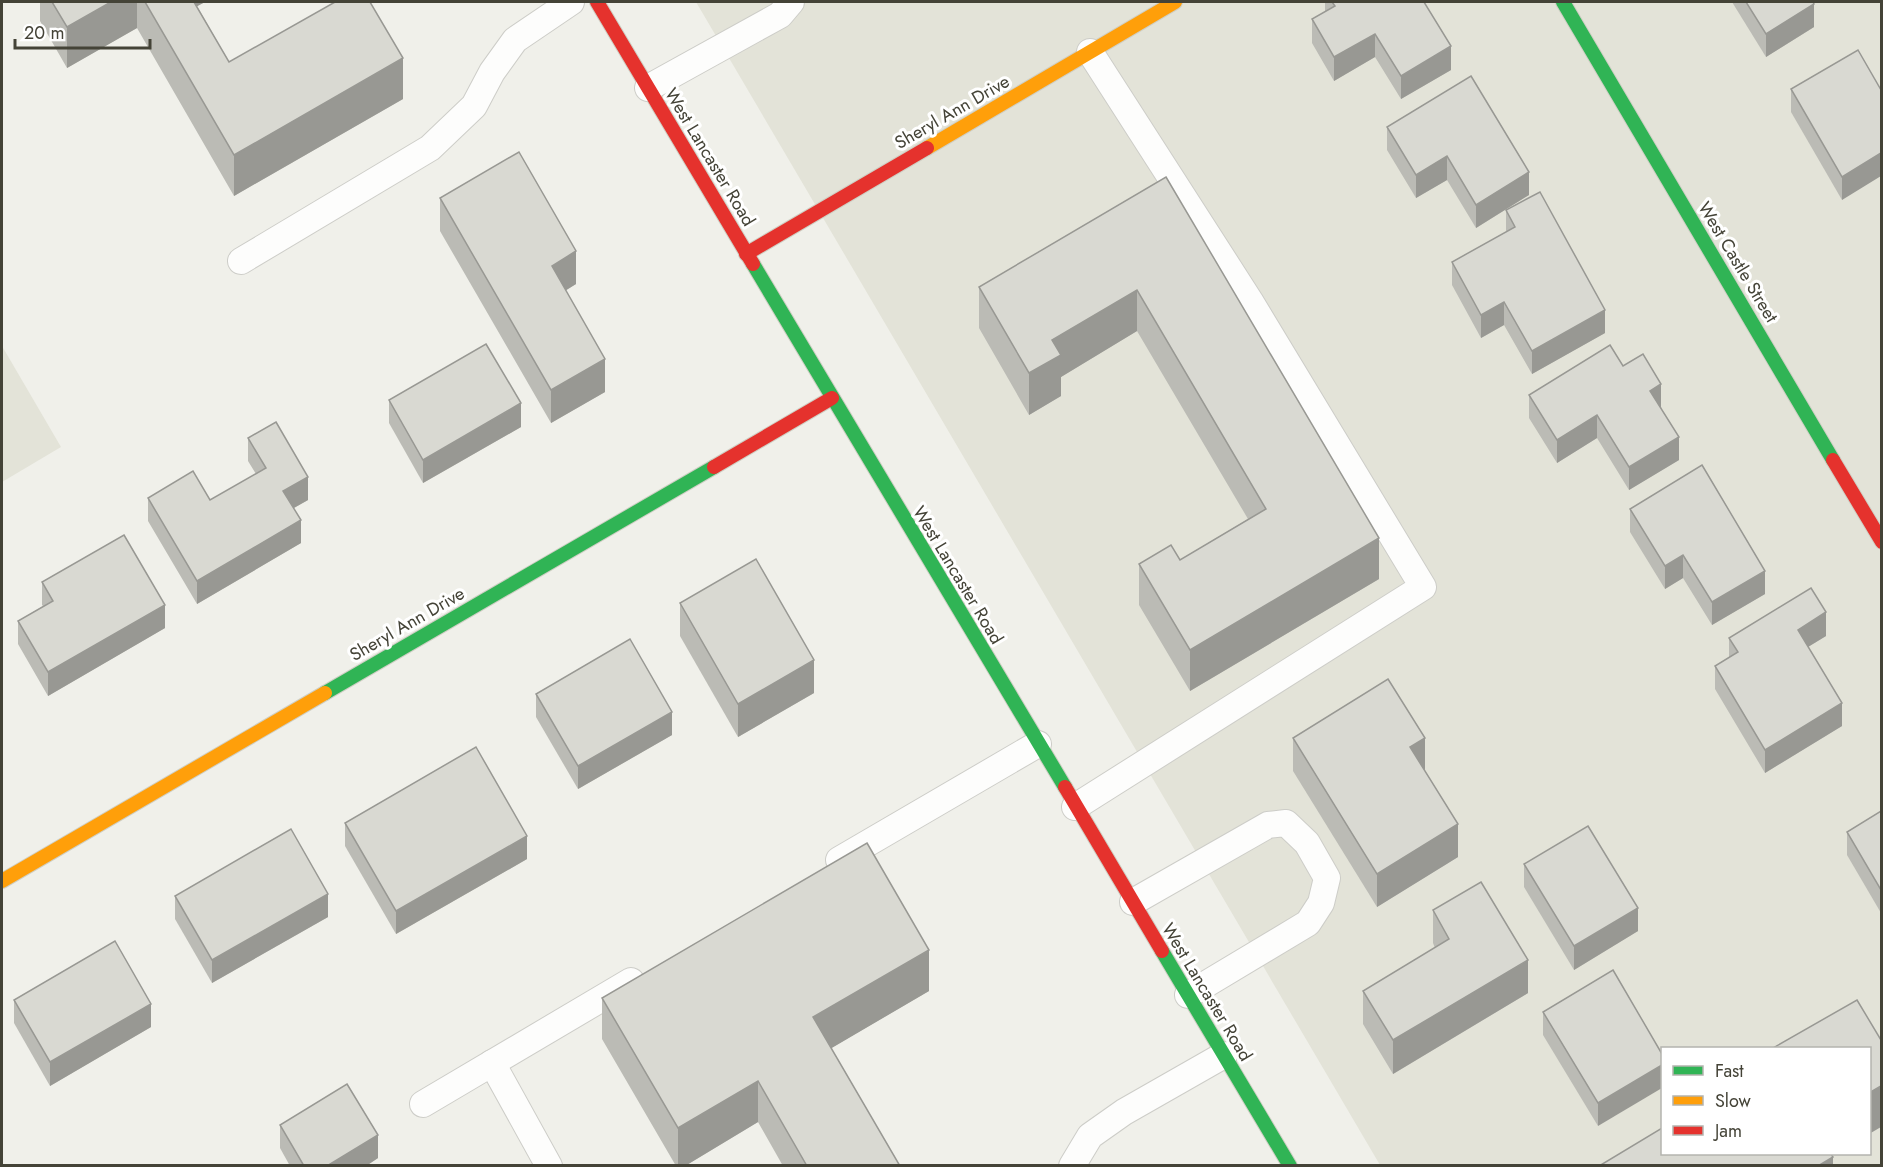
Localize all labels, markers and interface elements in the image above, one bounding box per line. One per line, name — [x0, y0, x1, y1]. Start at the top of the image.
scale bar — [15, 12, 150, 50]
text: 20 m — [24, 20, 64, 46]
street label: Sheryl Ann Drive — [890, 69, 1014, 155]
street label: West Lancaster Road — [658, 83, 762, 231]
street label: West Castle Street — [1692, 197, 1785, 328]
street label: West Lancaster Road — [906, 501, 1010, 649]
street label: Sheryl Ann Drive — [345, 581, 469, 667]
street label: West Lancaster Road — [1155, 918, 1259, 1066]
legend — [1661, 1047, 1871, 1155]
text: Fast — [1715, 1058, 1744, 1084]
text: Slow — [1715, 1088, 1752, 1114]
text: Jam — [1713, 1118, 1742, 1144]

